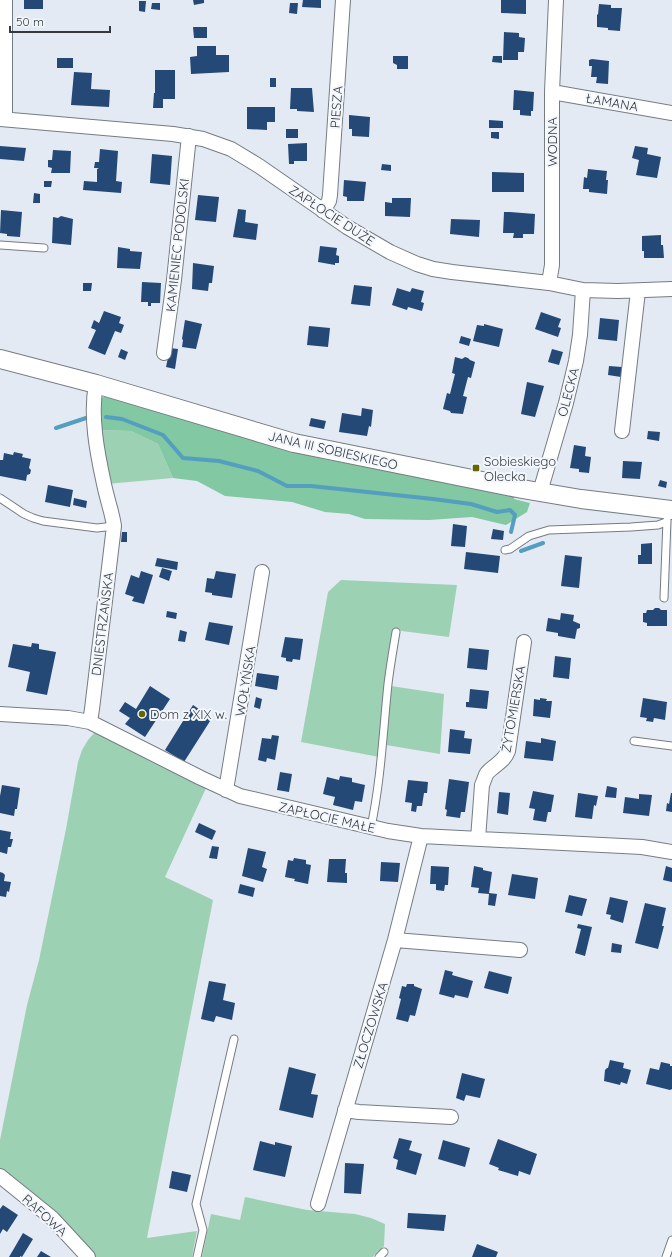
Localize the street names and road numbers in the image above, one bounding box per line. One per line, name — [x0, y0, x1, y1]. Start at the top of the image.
street label: PIESZA — [327, 85, 346, 129]
street label: ŁAMANA — [585, 90, 640, 115]
street label: WODNA — [544, 117, 560, 167]
street label: KAMIENIEC PODOLSKI — [162, 178, 192, 312]
street label: ZAPŁOCIE DUŻE — [286, 181, 378, 249]
street label: OLECKA — [554, 365, 582, 418]
street label: JANA III SOBIESKIEGO — [267, 427, 399, 473]
street label: DNIESTRZAŃSKA — [88, 571, 116, 677]
street label: WOŁYŃSKA — [232, 644, 259, 717]
street label: ŻYTOMIERSKA — [497, 664, 529, 754]
street label: ZAPŁOCIE MAŁE — [277, 798, 377, 836]
street label: ZŁOCZOWSKA — [349, 979, 391, 1070]
street label: RAFOWA — [19, 1191, 71, 1240]

